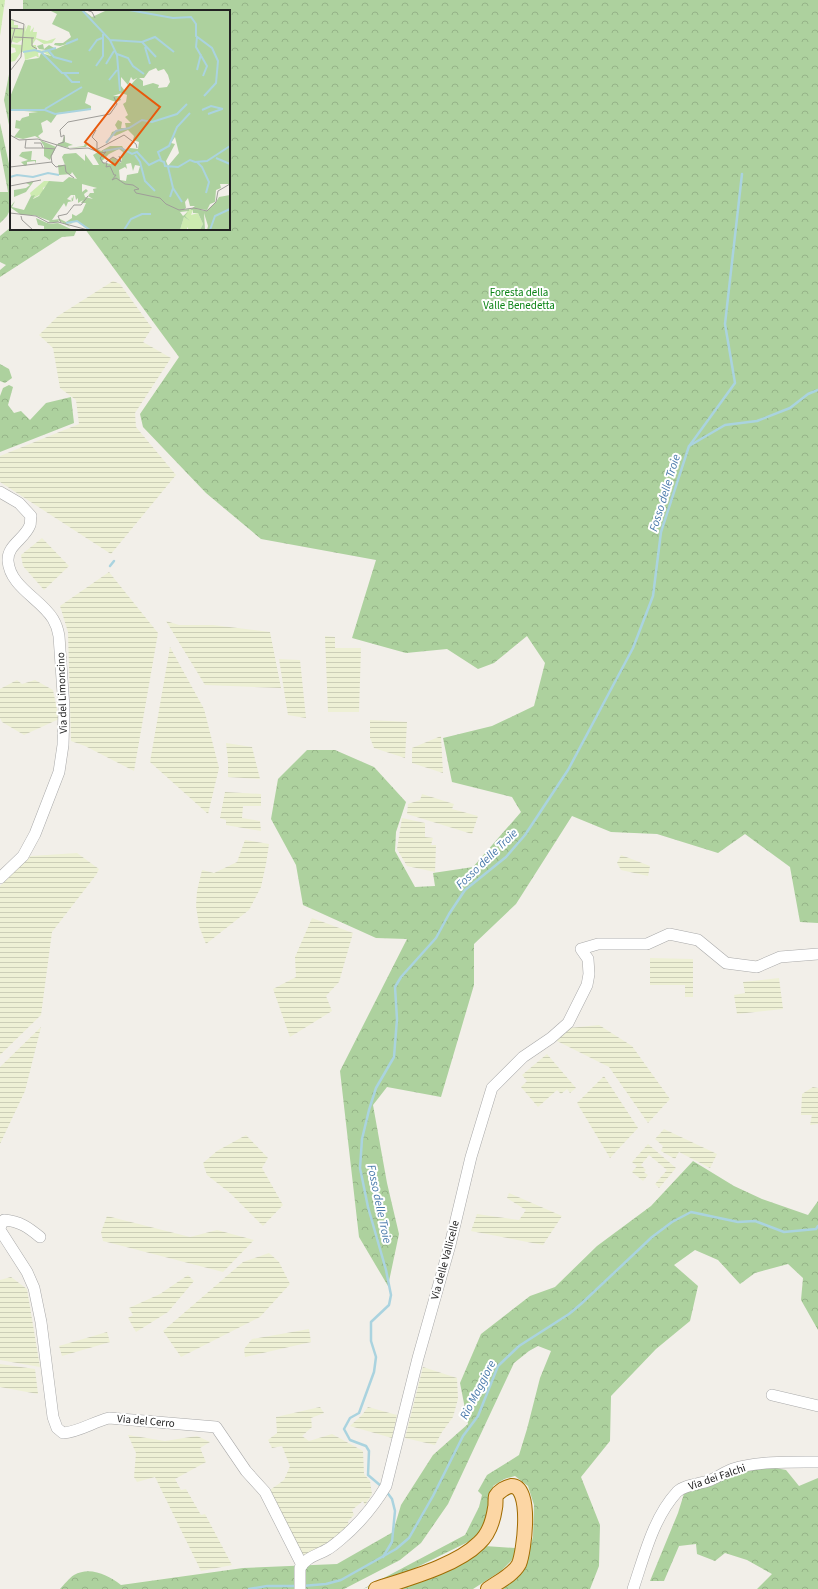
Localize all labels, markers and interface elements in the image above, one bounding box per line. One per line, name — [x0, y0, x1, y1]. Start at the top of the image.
inset map — [10, 10, 230, 230]
park label: Foresta della Valle Benedetta — [483, 285, 555, 313]
water label: Fosso delle Troie — [645, 452, 685, 534]
street label: Via del Limoncino — [53, 652, 71, 734]
water label: Fosso delle Troie — [452, 825, 522, 893]
water label: Fosso delle Troie — [362, 1163, 396, 1245]
street label: Via delle Vallicelle — [427, 1218, 463, 1301]
water label: Rio Maggiore — [456, 1357, 500, 1423]
street label: Via del Cerro — [117, 1411, 176, 1431]
street label: Via dei Falchi — [686, 1460, 748, 1494]

